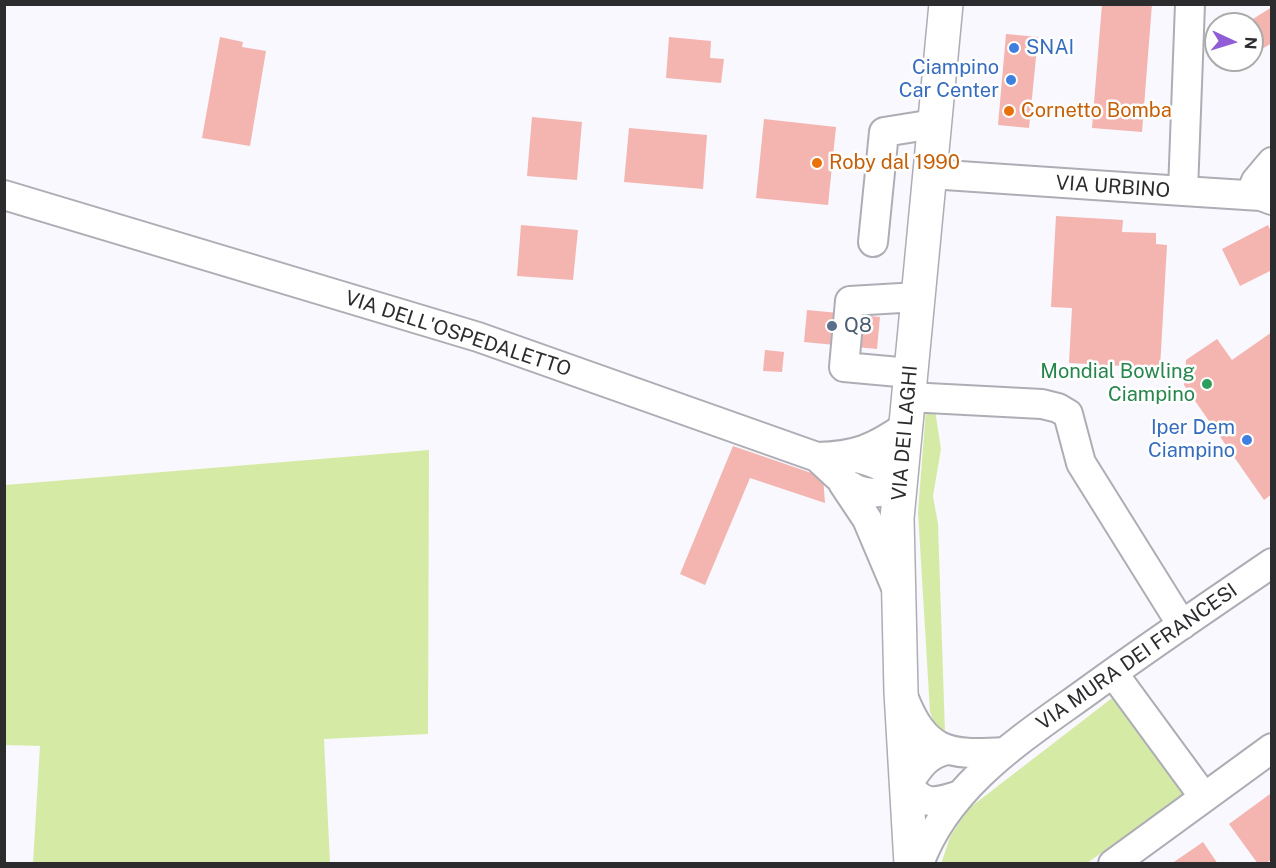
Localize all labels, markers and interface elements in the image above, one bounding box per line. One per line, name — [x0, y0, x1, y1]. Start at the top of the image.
north arrow — [1204, 12, 1264, 72]
place label: SNAI — [1026, 36, 1074, 60]
text: N — [1241, 36, 1260, 50]
marker: SNAI — [1007, 41, 1021, 55]
place label: Ciampino Car Center — [899, 56, 999, 103]
marker: Ciampino Car Center — [1004, 73, 1018, 87]
place label: Cornetto Bomba — [1021, 99, 1172, 123]
marker: Cornetto Bomba — [1002, 104, 1016, 118]
place label: Roby dal 1990 — [829, 151, 960, 175]
marker: Roby dal 1990 — [810, 156, 824, 170]
street label: VIA URBINO — [1055, 171, 1171, 203]
street label: VIA DELL'OSPEDALETTO — [342, 286, 574, 382]
place label: Q8 — [844, 314, 872, 338]
marker: Q8 — [825, 319, 839, 333]
place label: Mondial Bowling Ciampino — [1040, 360, 1195, 407]
street label: VIA DEI LAGHI — [887, 364, 923, 502]
marker: Mondial Bowling Ciampino — [1200, 377, 1214, 391]
place label: Iper Dem Ciampino — [1148, 416, 1235, 463]
marker: Iper Dem Ciampino — [1240, 433, 1254, 447]
street label: VIA MURA DEI FRANCESI — [1032, 579, 1242, 735]

